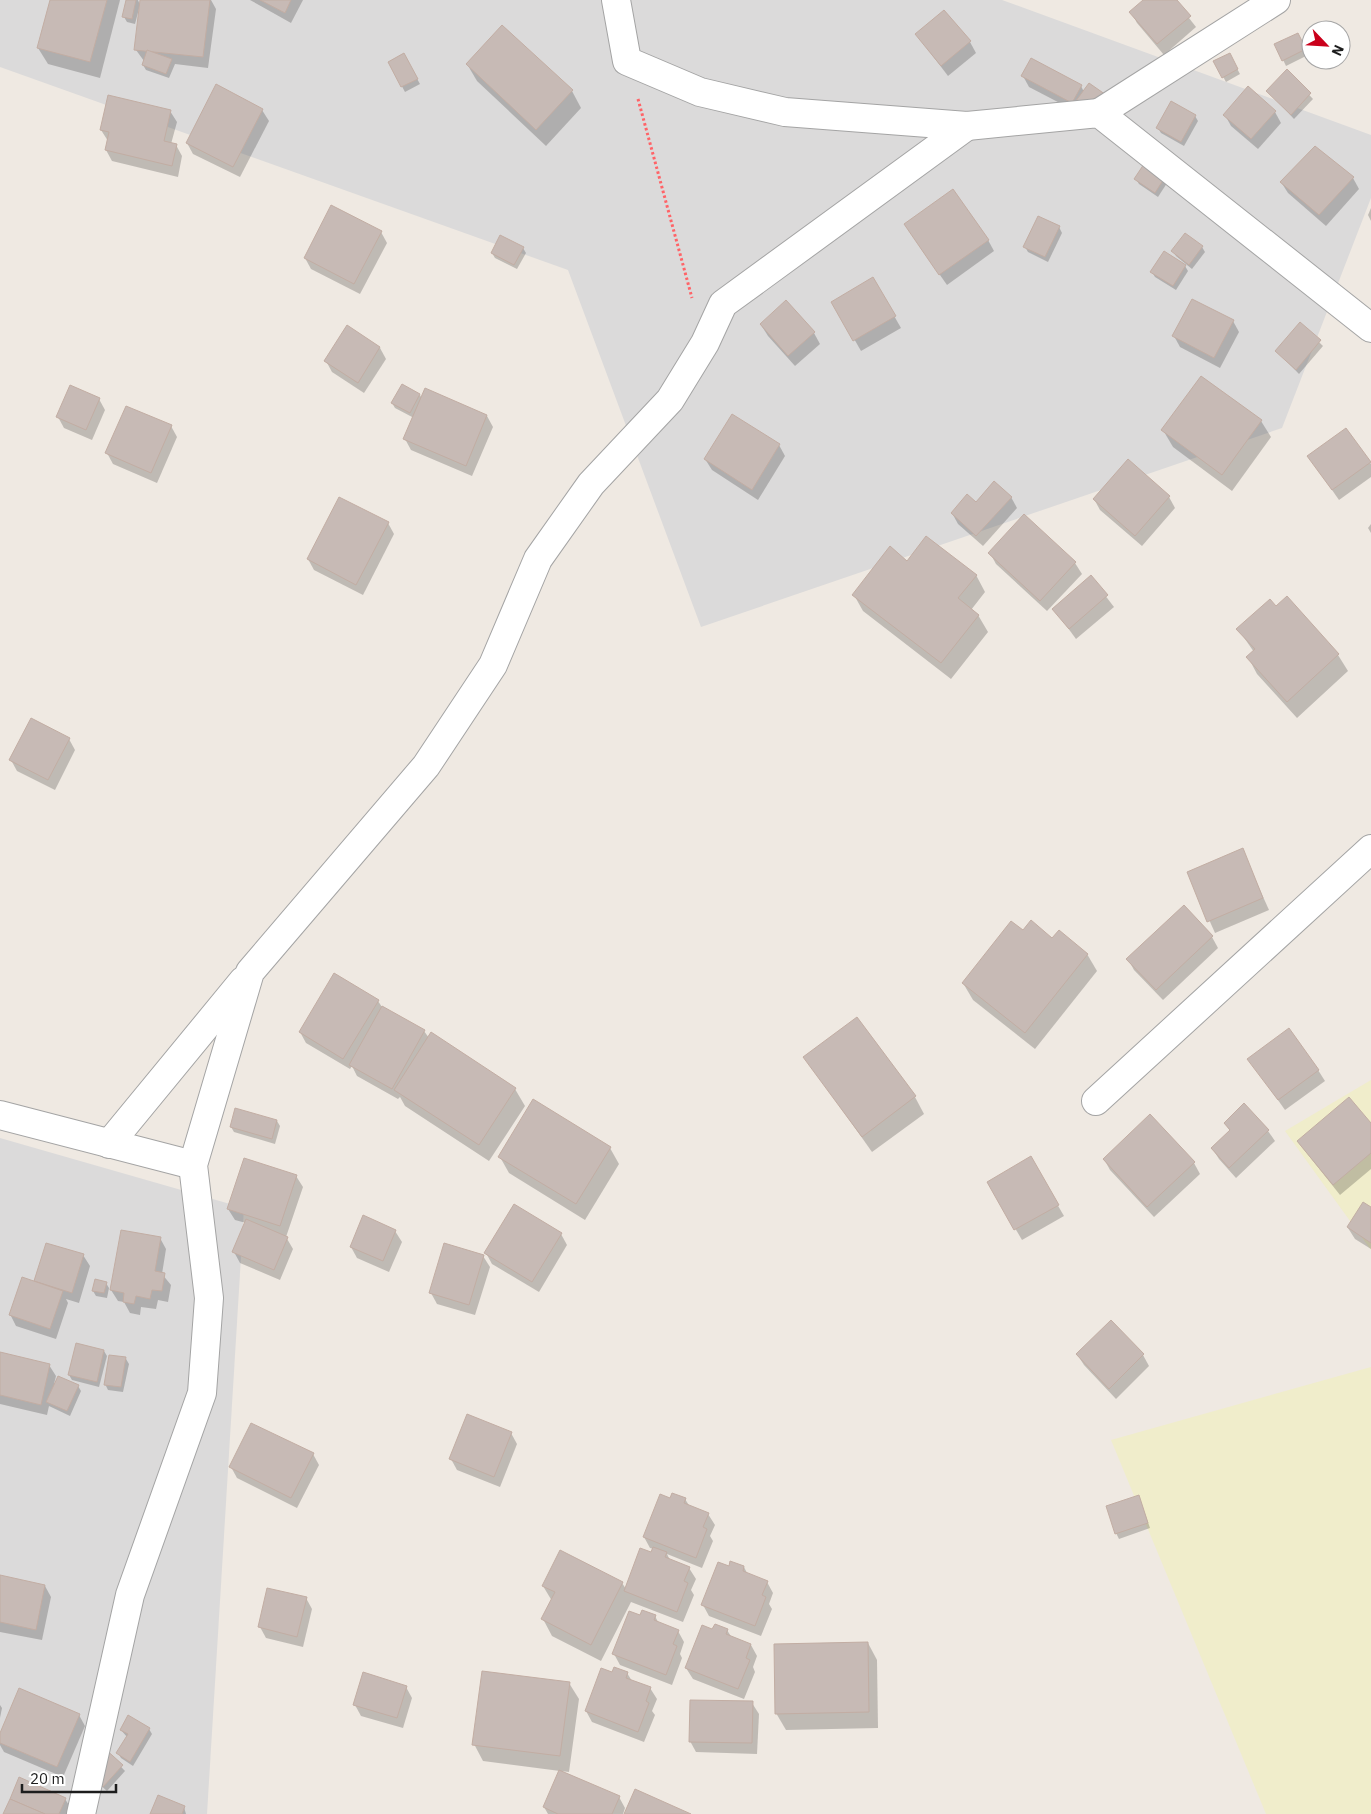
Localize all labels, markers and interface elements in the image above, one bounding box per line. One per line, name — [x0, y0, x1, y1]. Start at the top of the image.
north arrow — [1301, 20, 1351, 70]
text: N — [1327, 42, 1348, 59]
scale bar — [22, 1762, 116, 1794]
text: 20 m — [30, 1769, 65, 1788]

